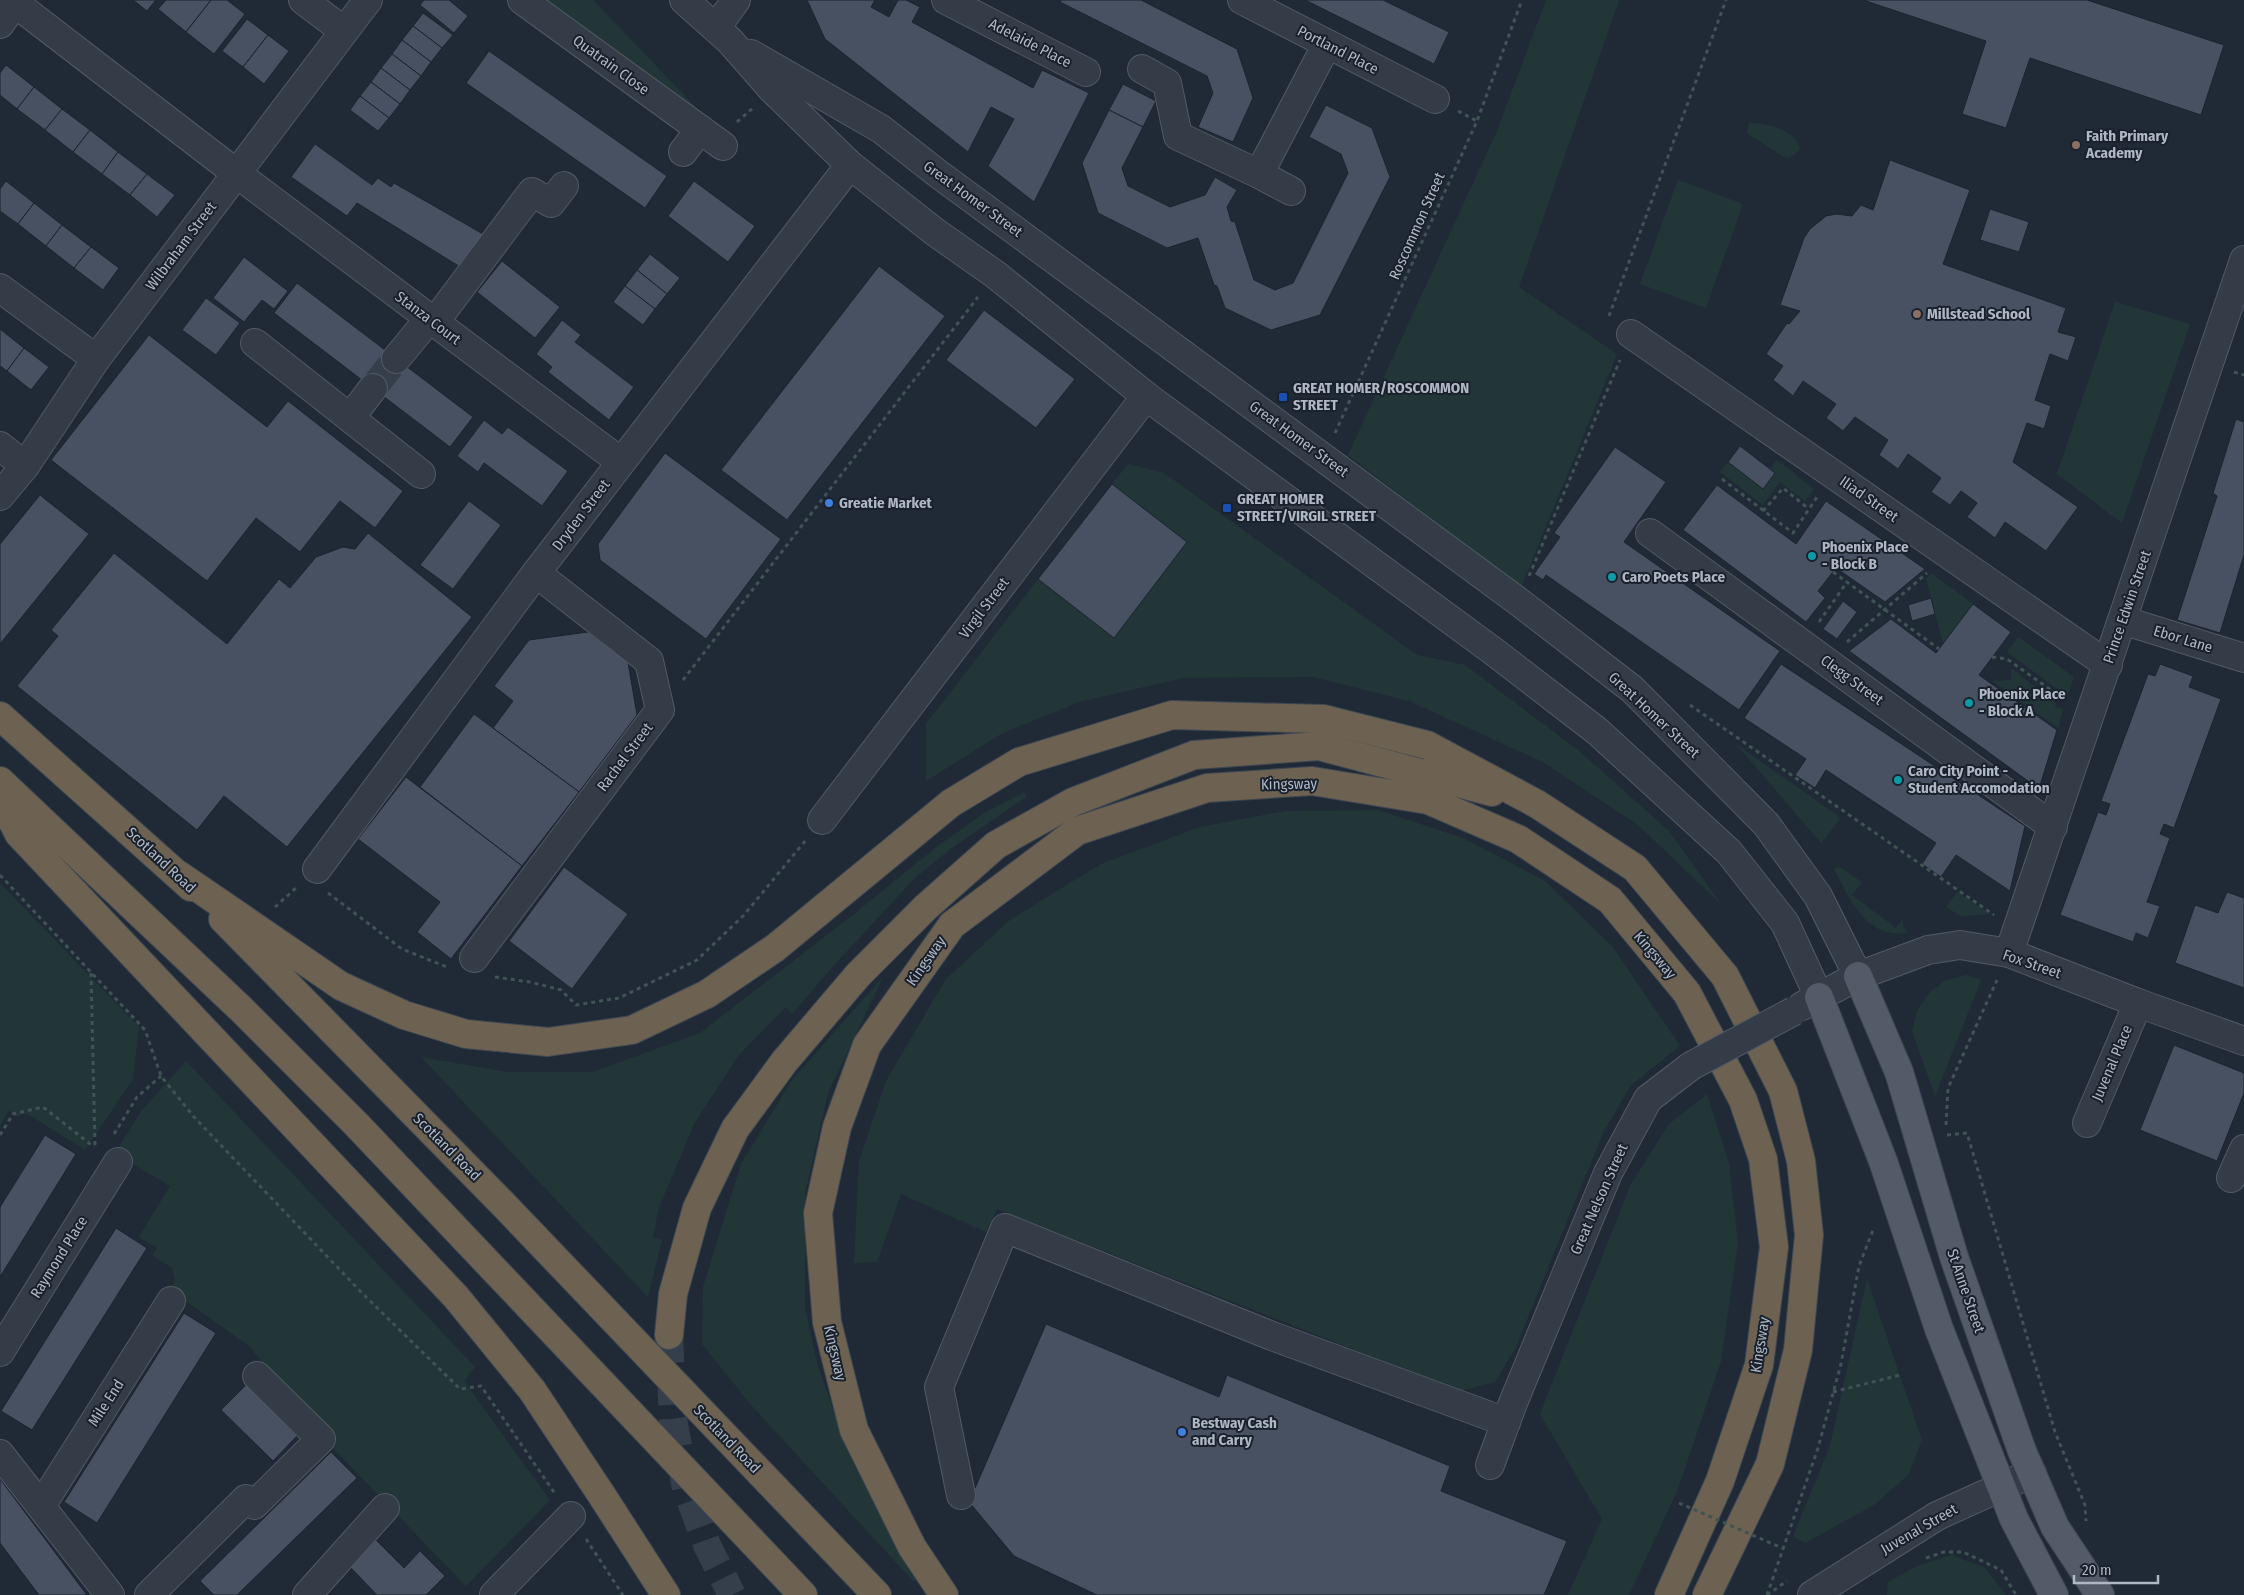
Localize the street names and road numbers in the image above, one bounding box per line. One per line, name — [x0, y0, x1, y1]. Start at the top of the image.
street label: Adelaide Place — [986, 15, 1074, 71]
street label: Portland Place — [1295, 22, 1381, 78]
street label: Quatrain Close — [569, 31, 653, 99]
street label: Great Homer Street — [920, 157, 1026, 241]
street label: Roscommon Street — [1385, 169, 1449, 282]
street label: Wilbraham Street — [142, 198, 220, 294]
street label: Stanza Court — [392, 288, 464, 349]
street label: Great Homer Street — [1246, 397, 1352, 481]
street label: Iliad Street — [1836, 472, 1902, 526]
street label: Dryden Street — [548, 476, 614, 554]
street label: Prince Edwin Street — [2099, 548, 2155, 666]
street label: Virgil Street — [955, 574, 1013, 642]
street label: Ebor Lane — [2151, 621, 2215, 657]
street label: Clegg Street — [1817, 651, 1887, 709]
street label: Great Homer Street — [1605, 668, 1703, 762]
street label: Rachel Street — [593, 719, 657, 795]
street label: Kingsway — [1261, 775, 1318, 793]
street label: Scotland Road — [123, 823, 199, 897]
street label: Kingsway — [1630, 928, 1680, 983]
street label: Kingsway — [902, 933, 950, 989]
street label: Fox Street — [2000, 946, 2064, 982]
street label: Juvenal Place — [2088, 1022, 2136, 1104]
street label: Scotland Road — [410, 1110, 484, 1184]
street label: Great Nelson Street — [1566, 1141, 1632, 1257]
street label: Raymond Place — [27, 1213, 91, 1301]
street label: St Anne Street — [1943, 1247, 1989, 1335]
street label: Kingsway — [1747, 1315, 1773, 1374]
street label: Kingsway — [820, 1324, 850, 1383]
street label: Mile End — [84, 1376, 128, 1430]
street label: Scotland Road — [690, 1401, 764, 1477]
street label: Juvenal Street — [1877, 1500, 1961, 1558]

